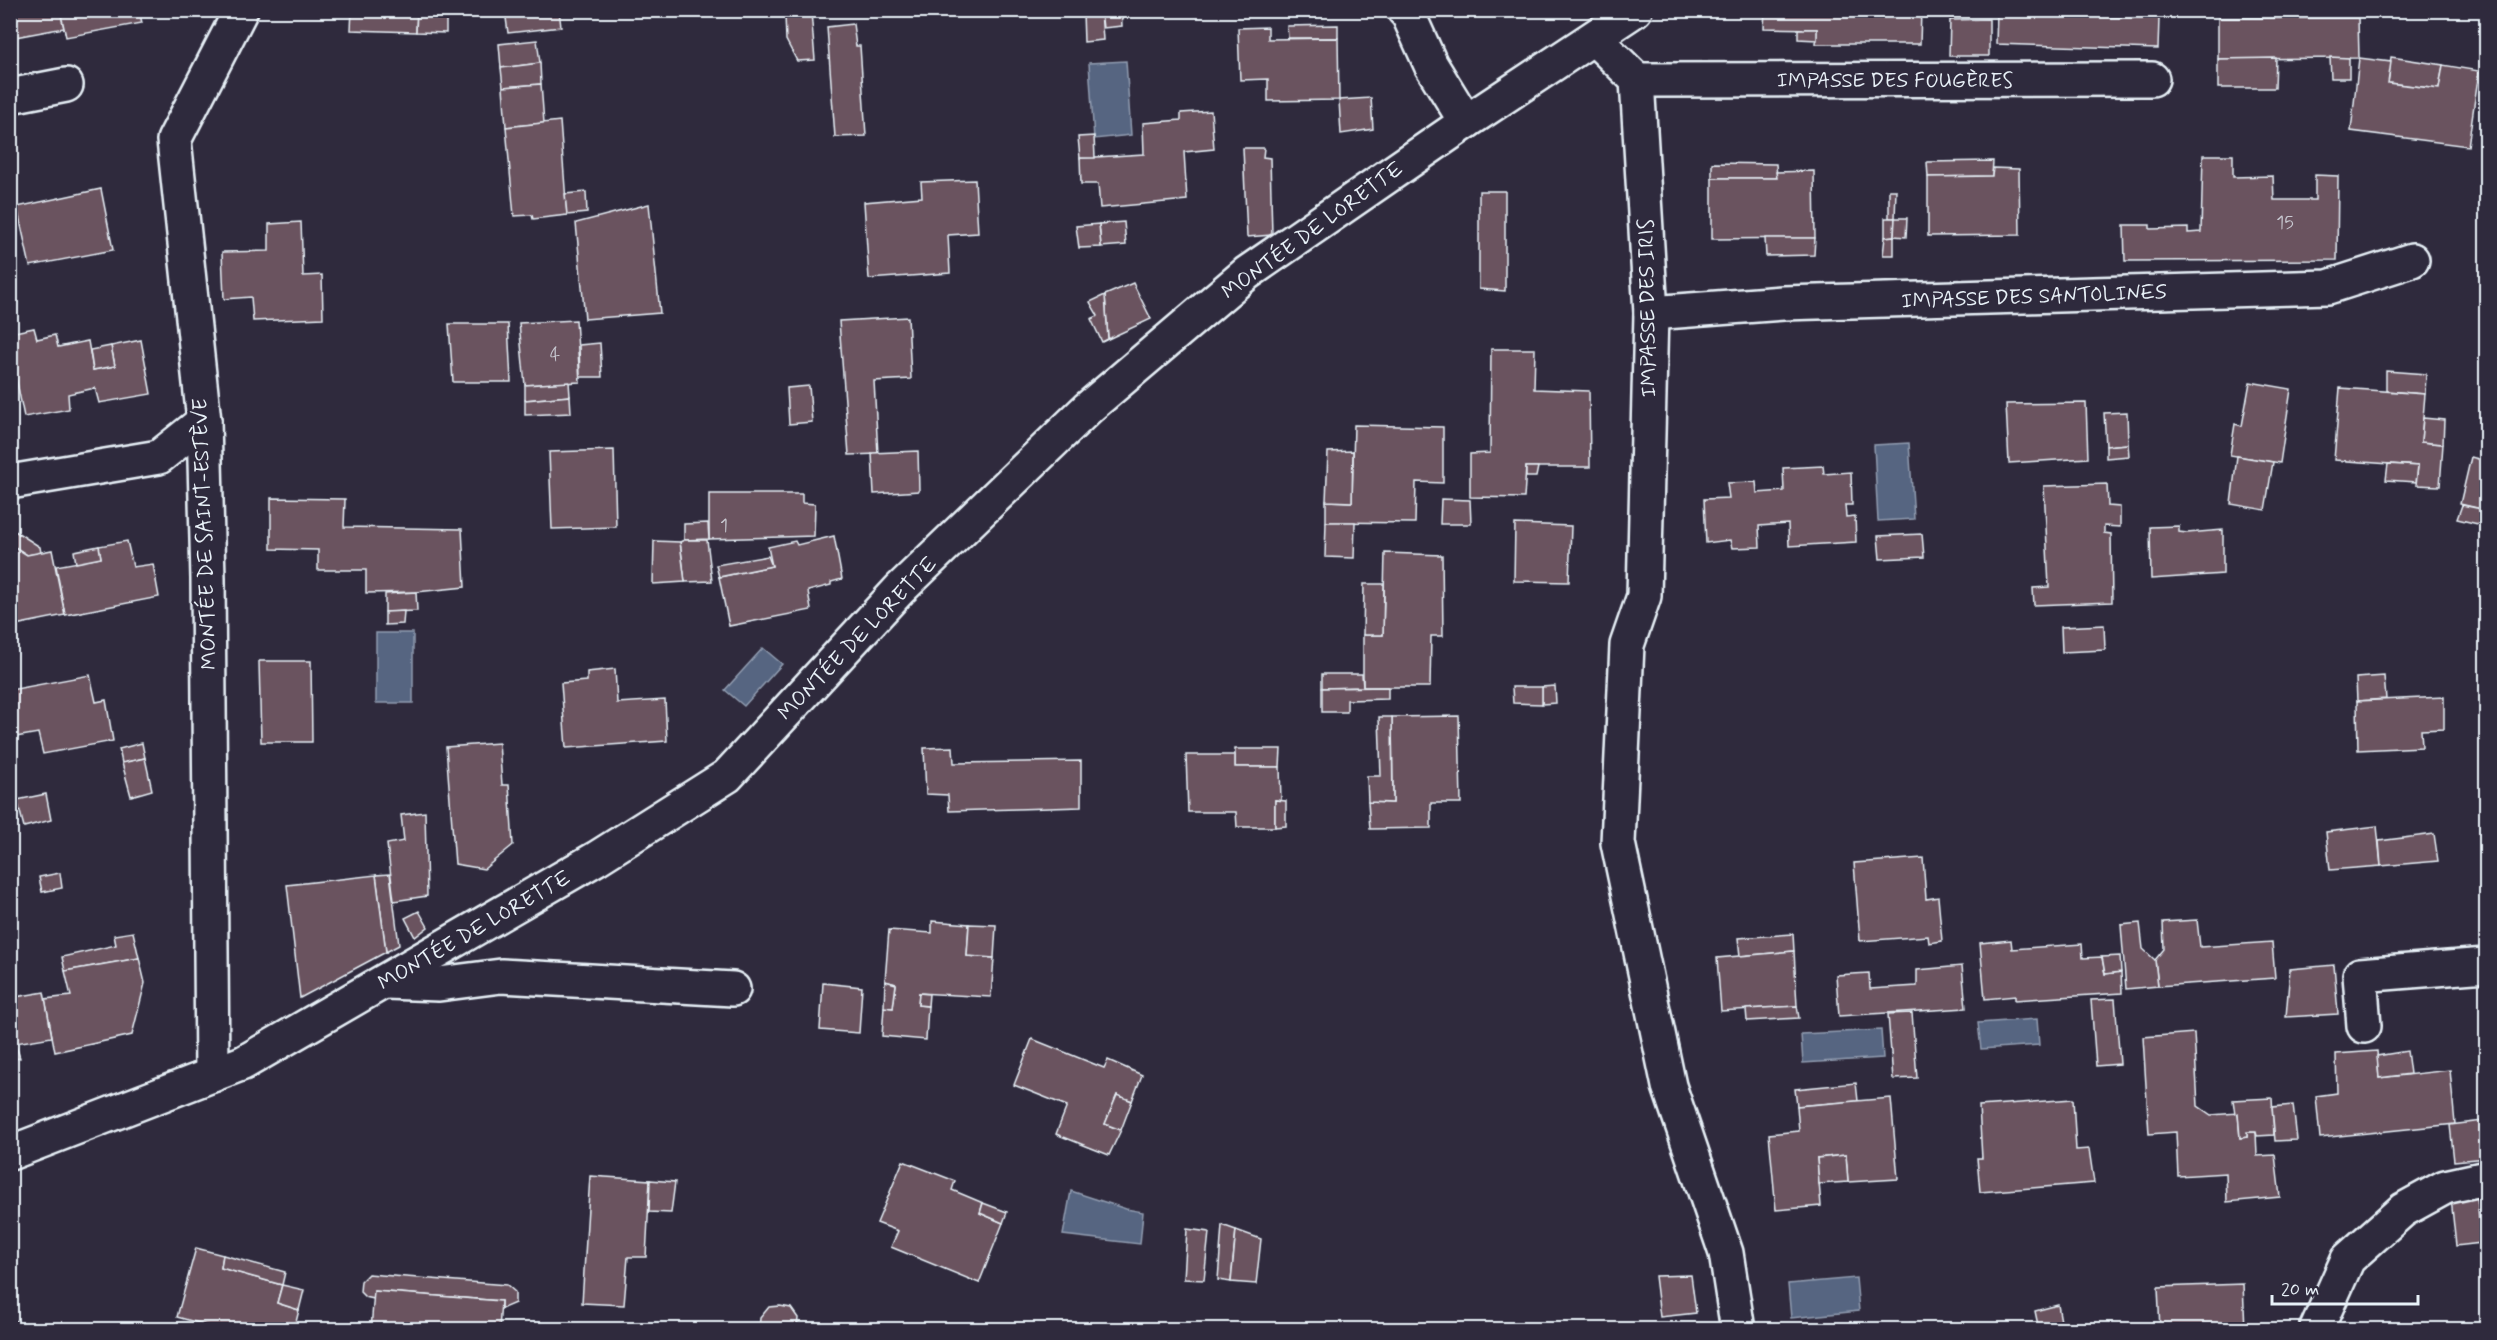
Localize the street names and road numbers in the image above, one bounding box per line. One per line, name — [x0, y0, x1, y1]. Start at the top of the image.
street label: IMPASSE DES FOUGÈRES — [1777, 67, 2013, 95]
street label: MONTÉE DE LORETTE — [1216, 155, 1409, 306]
street label: IMPASSE DES IRIS — [1632, 218, 1664, 398]
street label: IMPASSE DES SANTOLINES — [1901, 278, 2167, 316]
street label: MONTÉE DE SAINT-ESTÈVE — [186, 398, 224, 670]
street label: MONTÉE DE LORETTE — [772, 551, 944, 727]
street label: MONTÉE DE LORETTE — [373, 864, 576, 997]

